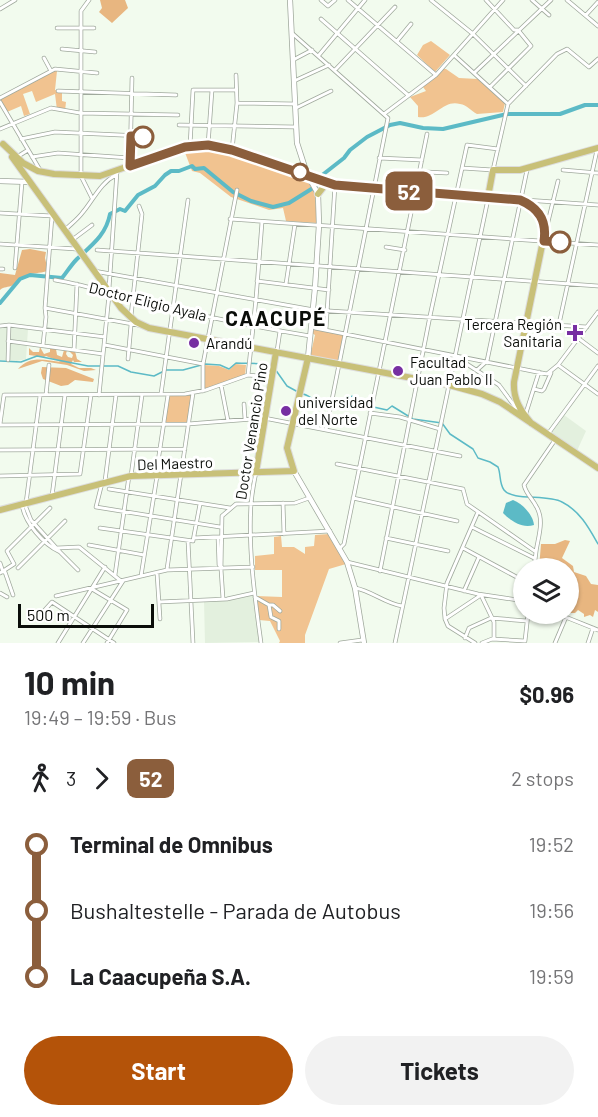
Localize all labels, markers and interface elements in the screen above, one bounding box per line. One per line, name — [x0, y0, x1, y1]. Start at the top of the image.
unlabelled marker — [132, 126, 154, 148]
unlabelled marker — [291, 163, 309, 181]
line badge: 52 — [382, 172, 436, 210]
text: 52 — [397, 179, 421, 204]
unlabelled marker — [549, 231, 571, 253]
street label: Doctor Eligio Ayala — [87, 278, 209, 324]
district label: CAACUPÉ — [225, 305, 327, 330]
place label: Tercera Región Sanitaria — [464, 315, 562, 350]
marker: Tercera Región Sanitaria — [566, 324, 584, 342]
place label: Arandú — [206, 334, 252, 352]
marker: Arandú — [187, 336, 201, 350]
place label: Facultad Juan Pablo II — [410, 353, 493, 388]
street label: Doctor Venancio Pino — [231, 361, 271, 501]
marker: Facultad Juan Pablo II — [391, 364, 405, 378]
place label: universidad del Norte — [298, 393, 373, 428]
marker: universidad del Norte — [279, 404, 293, 418]
street label: Del Maestro — [137, 453, 213, 473]
map controls — [513, 558, 579, 624]
button: layers — [513, 558, 579, 624]
scale bar — [18, 601, 154, 628]
text: 500 m — [27, 605, 70, 624]
text: 10 min — [24, 662, 115, 702]
text: $0.96 — [519, 681, 574, 707]
text: 19:49 – 19:59 · Bus — [24, 705, 176, 729]
icon: walk — [24, 762, 57, 795]
icon: forward — [85, 762, 118, 795]
text: 3 — [66, 766, 76, 790]
text: 52 — [139, 766, 162, 791]
text: 2 stops — [511, 766, 574, 790]
text: Terminal de Omnibus — [70, 831, 273, 857]
text: 19:52 — [529, 832, 574, 856]
text: Bushaltestelle - Parada de Autobus — [70, 897, 401, 923]
text: 19:56 — [529, 898, 574, 922]
text: La Caacupeña S.A. — [70, 963, 251, 989]
text: 19:59 — [529, 964, 574, 988]
button: Start — [24, 1036, 293, 1105]
button: Tickets — [305, 1036, 574, 1105]

